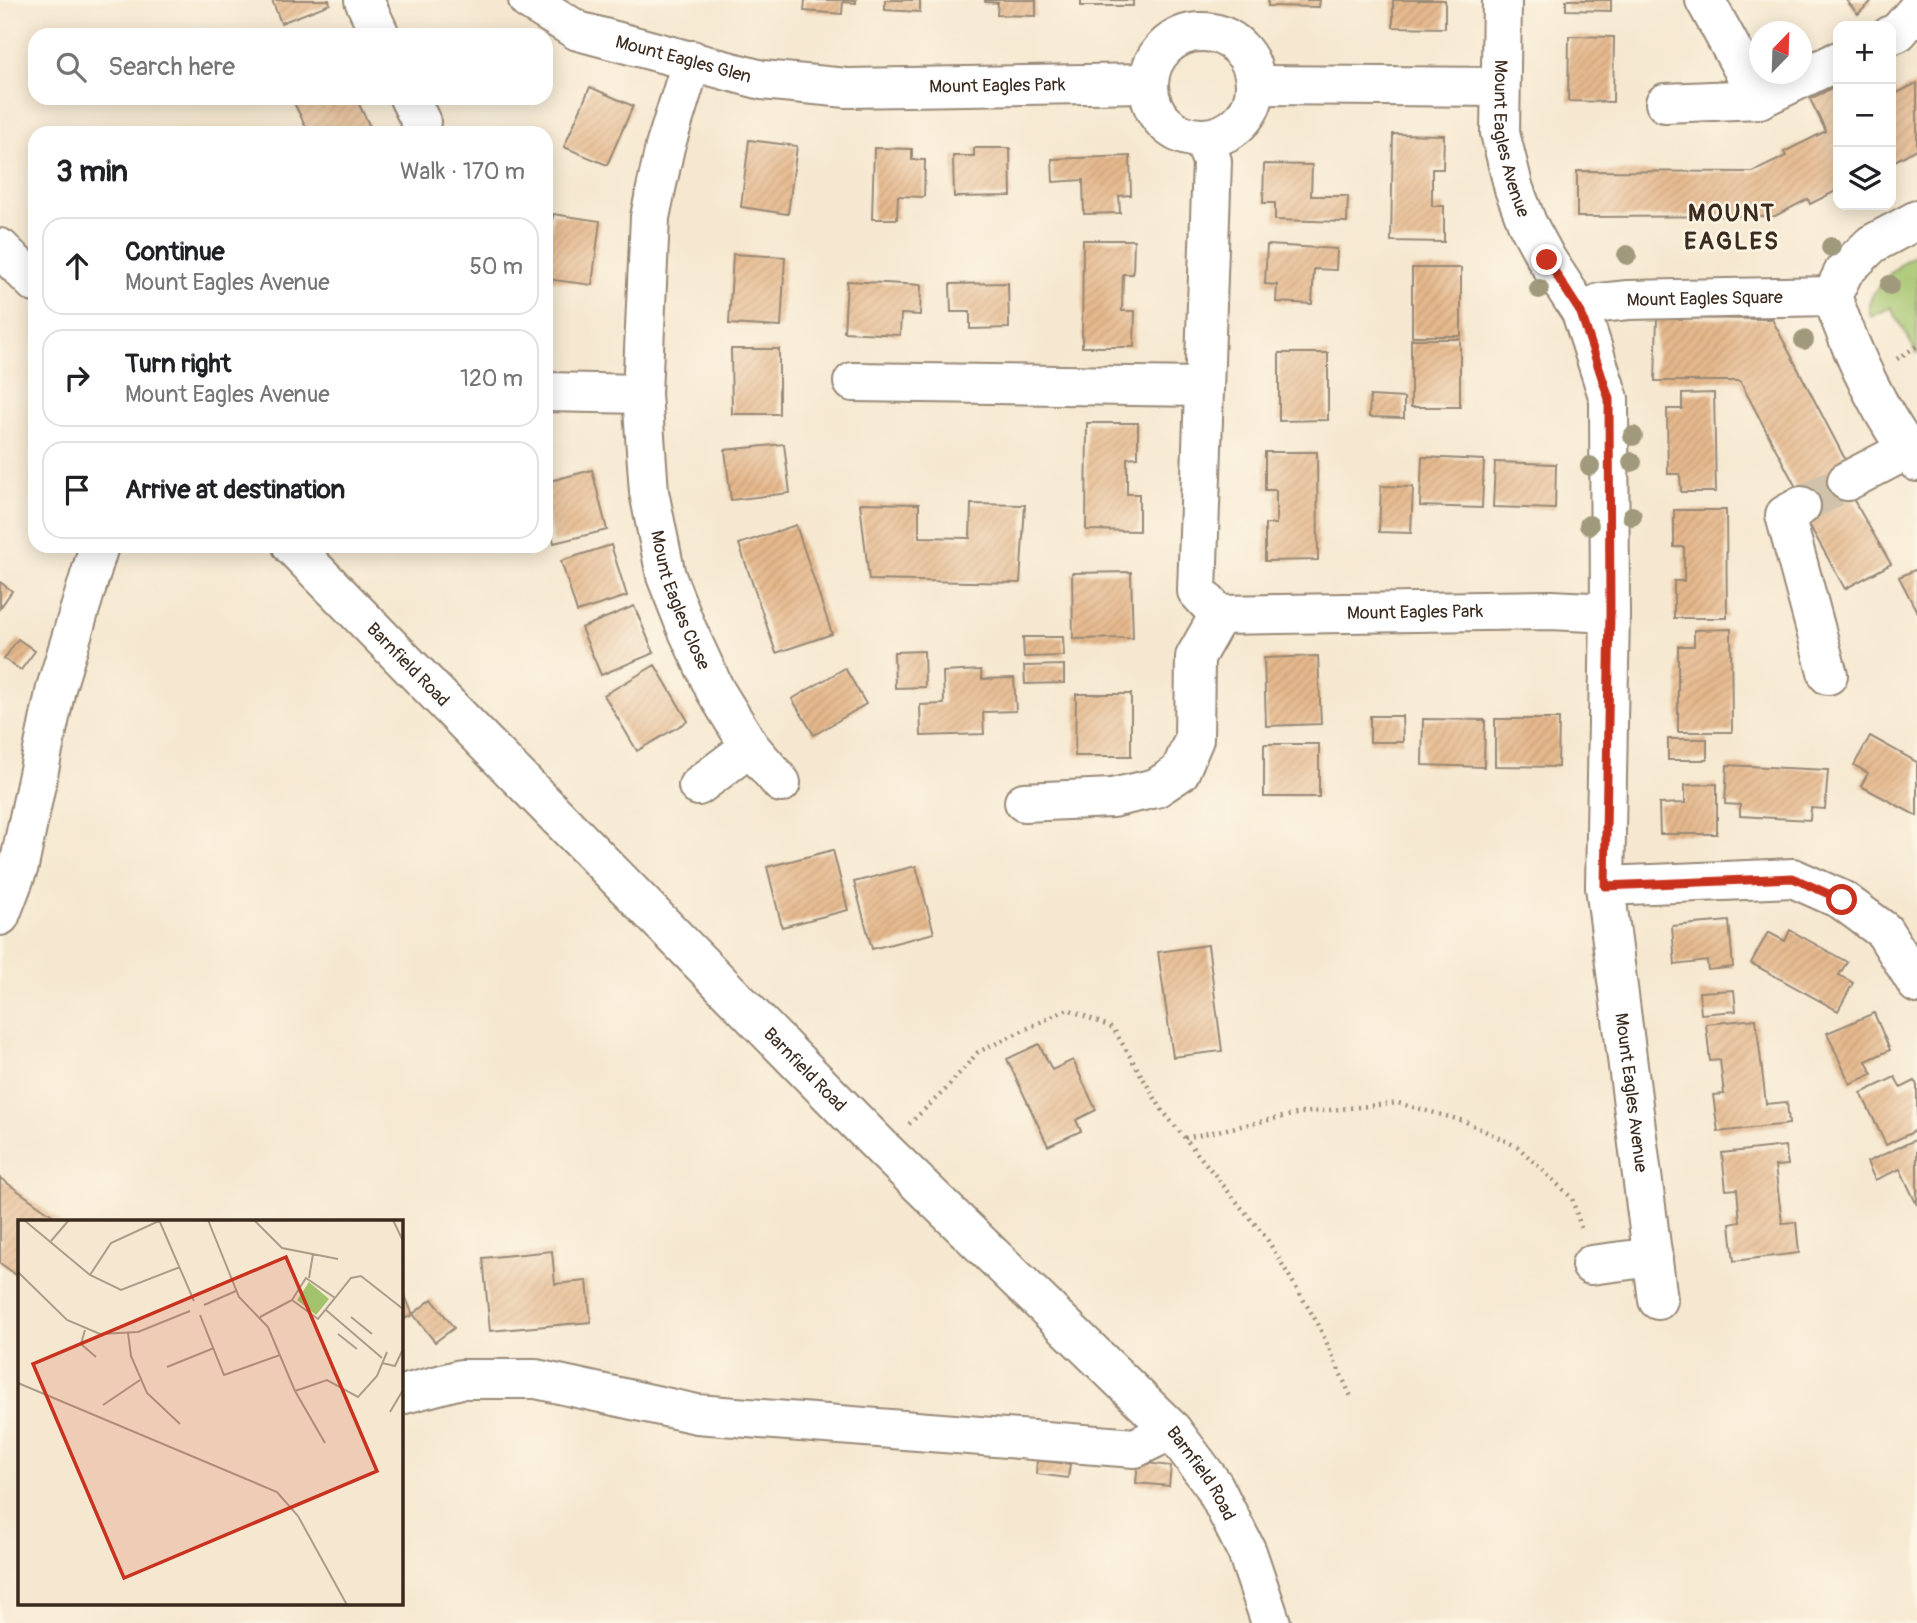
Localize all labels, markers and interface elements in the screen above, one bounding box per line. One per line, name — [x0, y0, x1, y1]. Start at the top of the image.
north arrow — [1749, 21, 1812, 84]
map controls — [1833, 21, 1896, 210]
button: + — [1833, 21, 1896, 84]
search box — [28, 28, 553, 105]
street label: Mount Eagles Glen — [613, 31, 754, 89]
icon: search — [52, 48, 90, 86]
text: Search here — [108, 51, 235, 83]
street label: Mount Eagles Avenue — [1488, 60, 1535, 221]
street label: Mount Eagles Park — [929, 73, 1066, 99]
button: − — [1833, 84, 1896, 147]
button: layers — [1833, 147, 1896, 210]
text: 3 min — [56, 153, 128, 190]
text: Walk · 170 m — [400, 157, 525, 186]
district label: MOUNT EAGLES — [1684, 199, 1780, 256]
text: Continue — [125, 236, 225, 268]
route end — [1531, 244, 1562, 275]
icon: ahead — [58, 247, 96, 285]
text: 50 m — [469, 252, 523, 281]
text: Mount Eagles Avenue — [125, 268, 330, 297]
street label: Mount Eagles Square — [1627, 286, 1783, 312]
text: Turn right — [125, 348, 231, 380]
icon: right — [58, 359, 96, 397]
text: 120 m — [460, 364, 523, 393]
text: Mount Eagles Avenue — [125, 380, 330, 409]
icon: arrive — [58, 471, 96, 509]
text: Arrive at destination — [125, 474, 345, 506]
street label: Mount Eagles Close — [645, 529, 715, 674]
street label: Mount Eagles Park — [1347, 600, 1484, 625]
street label: Barnfield Road — [361, 618, 454, 712]
route start — [1826, 884, 1857, 915]
street label: Mount Eagles Avenue — [1609, 1012, 1653, 1174]
street label: Barnfield Road — [758, 1023, 851, 1117]
inset map — [18, 1220, 402, 1606]
street label: Barnfield Road — [1161, 1422, 1240, 1525]

